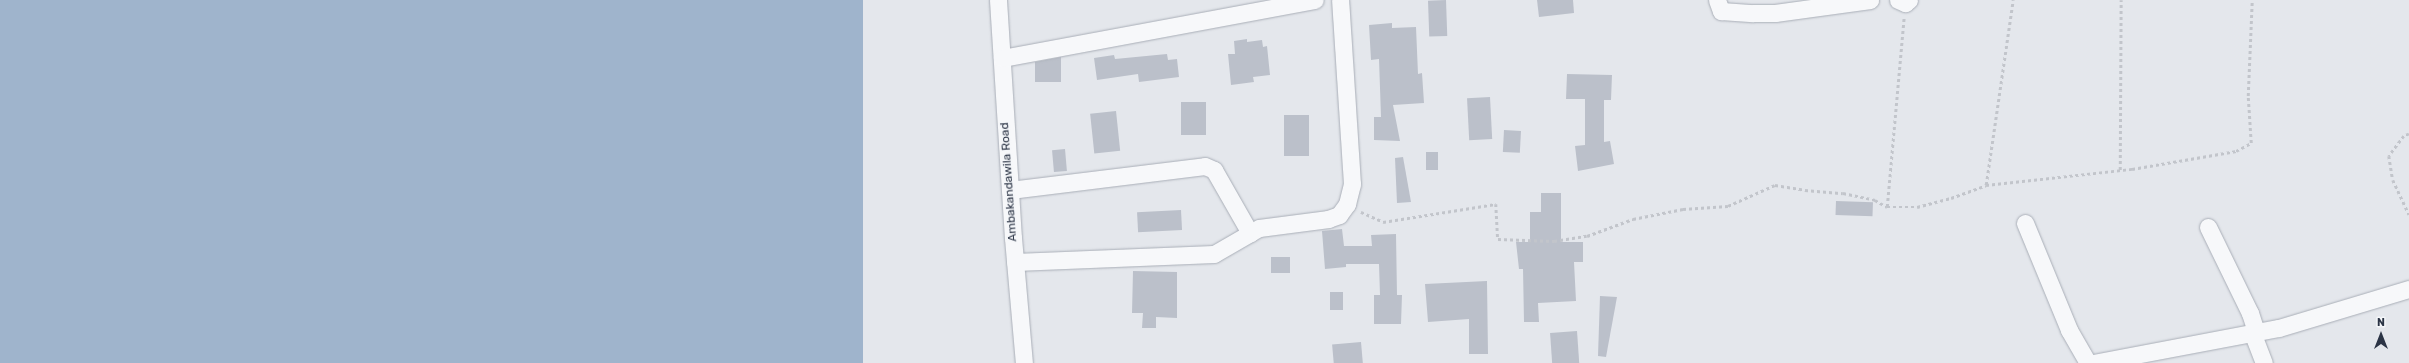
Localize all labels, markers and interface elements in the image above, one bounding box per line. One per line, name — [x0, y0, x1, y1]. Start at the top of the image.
street label: Ambakandawila Road — [998, 122, 1020, 242]
north arrow — [2361, 315, 2401, 355]
text: N — [2377, 316, 2385, 329]

